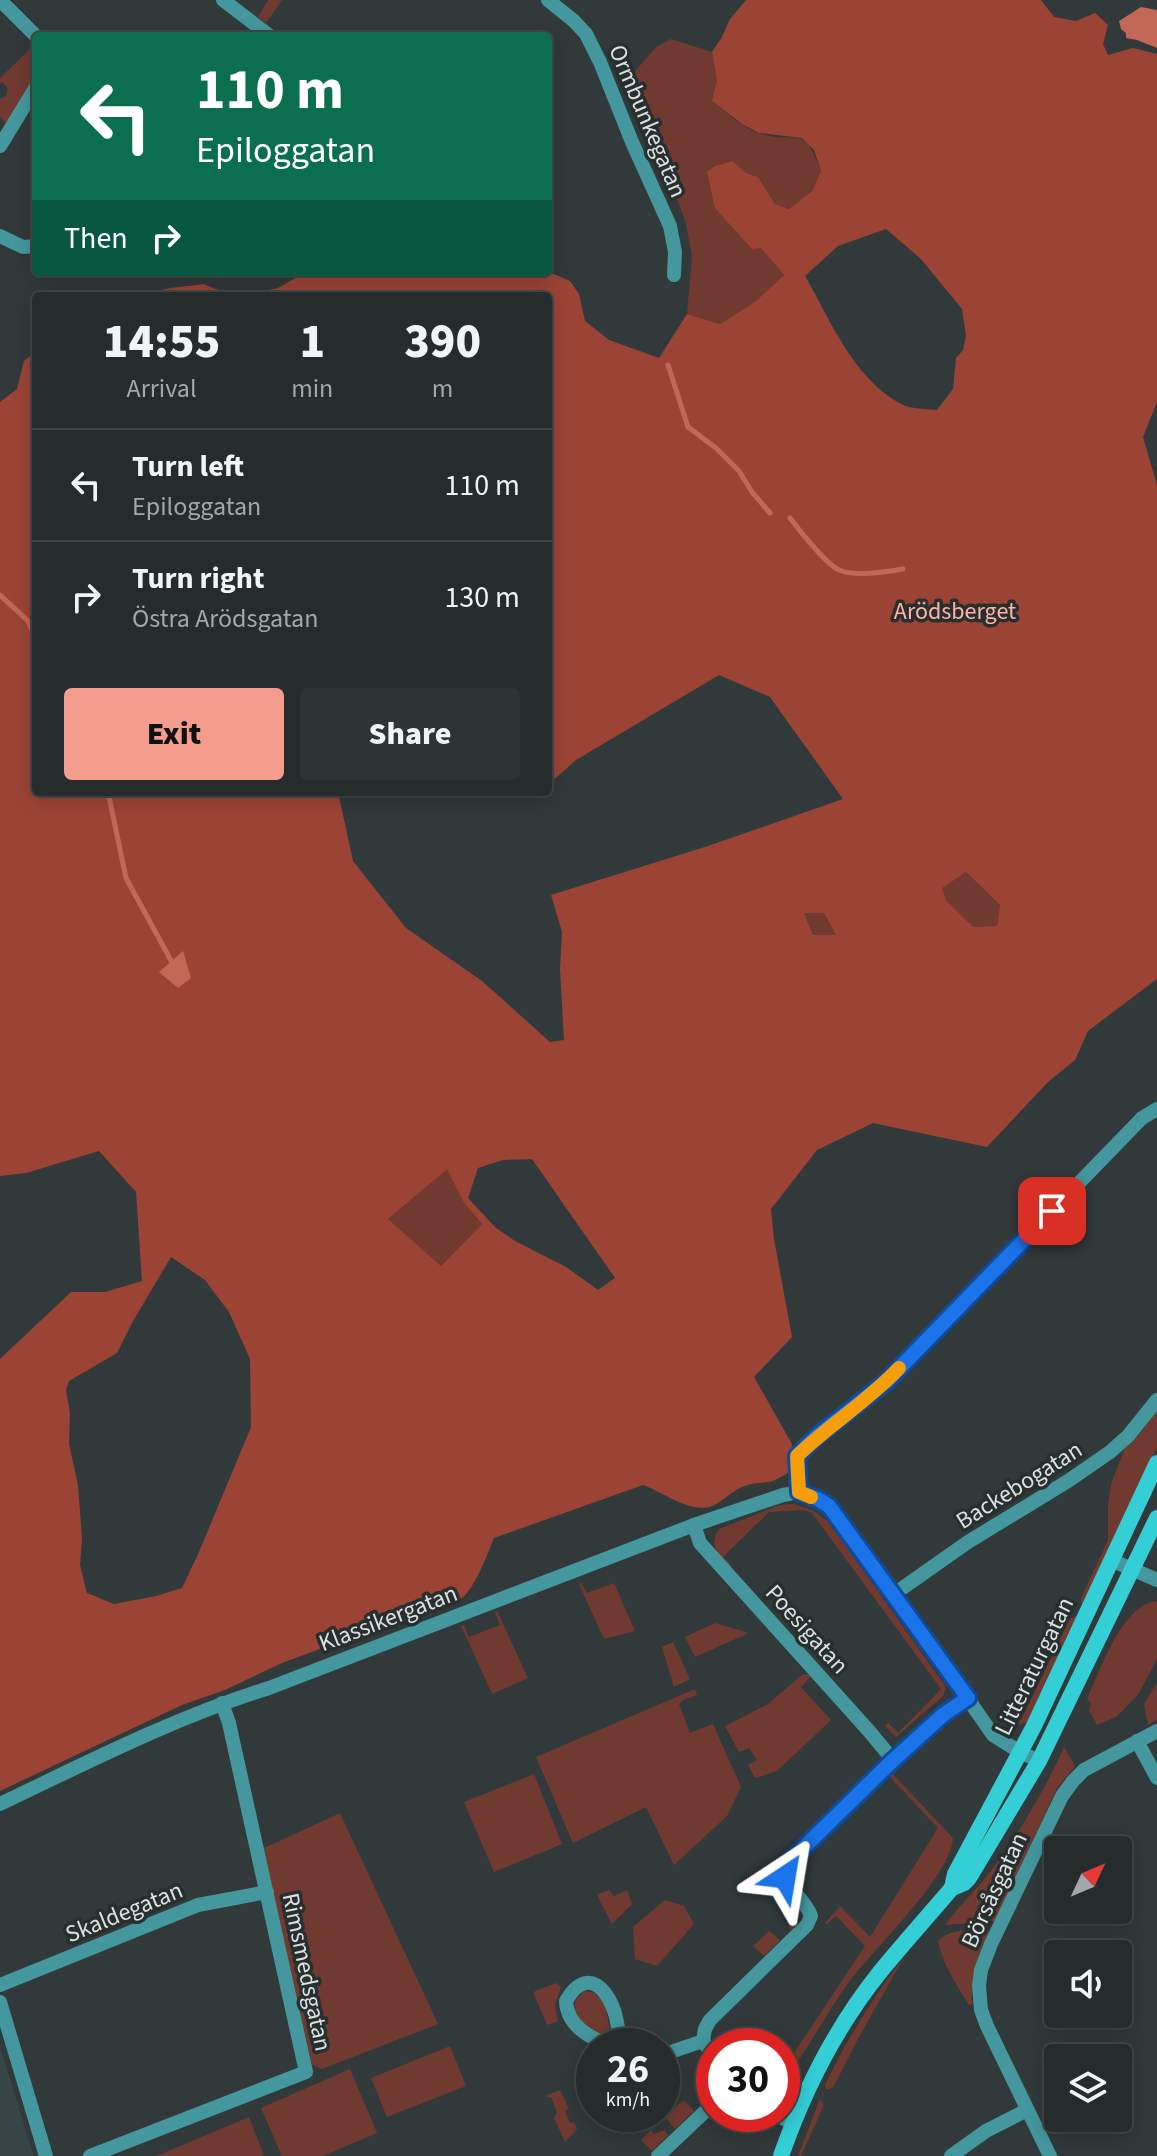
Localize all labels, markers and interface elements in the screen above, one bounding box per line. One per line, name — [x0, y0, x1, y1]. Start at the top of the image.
street label: Ormbunkegatan — [600, 39, 695, 203]
text: 110 m — [196, 51, 344, 130]
icon: left — [64, 64, 168, 168]
text: Epiloggatan — [196, 125, 375, 176]
icon: right — [144, 216, 188, 260]
text: Then — [64, 217, 128, 260]
text: 14:55 — [103, 308, 220, 376]
text: 1 — [299, 308, 325, 376]
text: 390 — [404, 308, 481, 376]
text: Arrival — [127, 370, 197, 407]
text: min — [291, 370, 333, 407]
text: m — [432, 370, 453, 407]
text: Turn left — [132, 445, 244, 488]
icon: left — [64, 463, 108, 507]
text: 110 m — [444, 464, 520, 507]
text: Epiloggatan — [132, 488, 261, 525]
text: Turn right — [132, 557, 264, 600]
icon: right — [64, 575, 108, 619]
text: 130 m — [444, 576, 520, 619]
park label: Arödsberget — [894, 594, 1016, 629]
text: Östra Arödsgatan — [132, 600, 318, 637]
button: Exit — [64, 688, 284, 780]
button: Share — [300, 688, 520, 780]
pin — [1018, 1177, 1086, 1245]
icon: arrive — [1030, 1189, 1074, 1233]
street label: Backebogatan — [949, 1433, 1089, 1538]
street label: Klassikergatan — [314, 1576, 463, 1661]
street label: Poesigatan — [757, 1577, 856, 1682]
street label: Litteraturgatan — [986, 1591, 1083, 1741]
street label: Börsåsgatan — [952, 1827, 1036, 1954]
position arrow — [743, 1835, 827, 1919]
north arrow — [1044, 1836, 1132, 1924]
map controls — [1044, 1836, 1132, 2132]
street label: Skaldegatan — [60, 1873, 188, 1952]
street label: Rimsmedsgatan — [273, 1890, 340, 2054]
button: sound — [1044, 1940, 1132, 2028]
speed limit sign: 30 — [696, 2028, 800, 2132]
text: 26 — [607, 2041, 649, 2098]
button: layers — [1044, 2044, 1132, 2132]
text: km/h — [606, 2086, 650, 2114]

